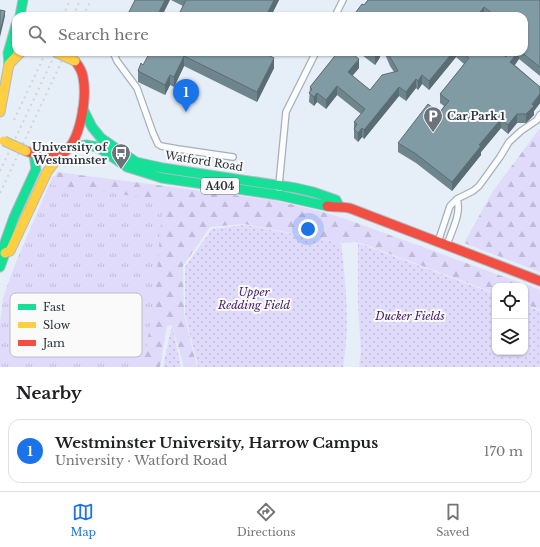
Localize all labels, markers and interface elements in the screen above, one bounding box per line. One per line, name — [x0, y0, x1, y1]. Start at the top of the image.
search box — [12, 12, 528, 56]
icon: search — [26, 23, 48, 45]
text: Search here — [58, 25, 149, 44]
pin: 1 — [173, 79, 199, 112]
parking icon: Car Park 1 — [422, 105, 444, 133]
place label: Car Park 1 — [447, 109, 505, 123]
place label: University of Westminster — [32, 140, 108, 167]
bus stop icon: University of Westminster — [110, 142, 132, 170]
street label: Watford Road — [163, 148, 245, 174]
road number: A404 — [201, 178, 239, 194]
your location — [298, 219, 318, 239]
map controls — [492, 283, 528, 355]
button: locate — [492, 283, 528, 319]
park label: Upper Redding Field — [217, 285, 291, 312]
legend — [10, 293, 142, 357]
text: Fast — [43, 300, 66, 314]
park label: Ducker Fields — [374, 309, 445, 323]
text: Slow — [43, 318, 71, 332]
button: layers — [492, 319, 528, 355]
text: Jam — [41, 336, 65, 350]
text: Nearby — [16, 383, 82, 404]
text: Westminster University, Harrow Campus — [55, 433, 378, 452]
text: 1 — [27, 443, 33, 460]
text: 170 m — [484, 443, 523, 460]
text: University · Watford Road — [55, 452, 227, 469]
tab: Map — [70, 501, 96, 539]
tab: Directions — [237, 501, 295, 539]
tab: Saved — [436, 501, 470, 539]

